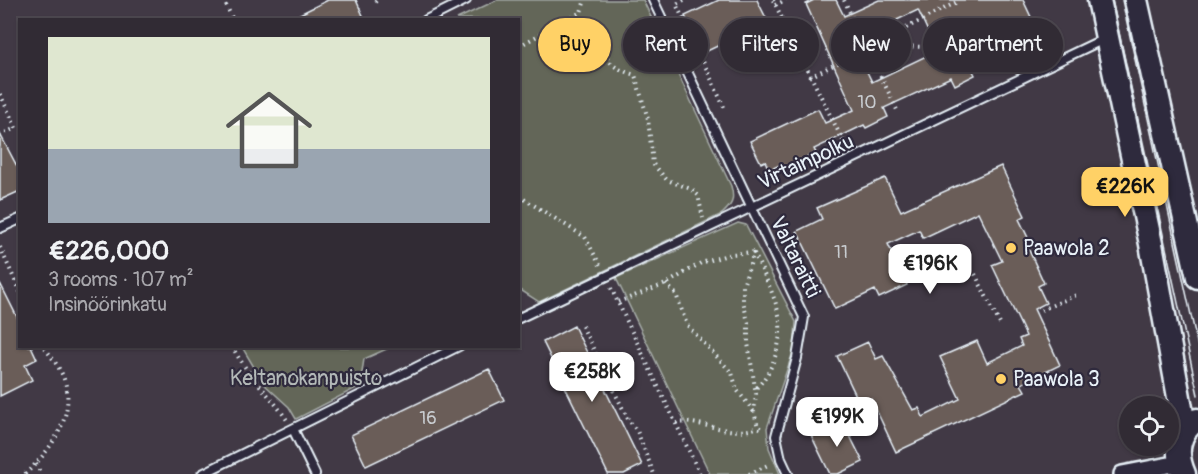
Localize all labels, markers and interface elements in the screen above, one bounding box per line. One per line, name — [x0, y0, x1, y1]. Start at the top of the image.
chip: Buy — [538, 18, 611, 72]
chip: Rent — [623, 18, 708, 72]
chip: Filters — [720, 18, 819, 72]
chip: New — [831, 18, 911, 72]
chip: Apartment — [923, 18, 1063, 72]
icon: home — [215, 76, 323, 184]
house number: 10 — [857, 91, 877, 114]
street label: Virtainpolku — [754, 128, 858, 196]
pin: €226K — [1083, 167, 1167, 218]
text: €226K — [1095, 174, 1155, 199]
street label: Valtaraitti — [764, 212, 826, 302]
text: €226,000 — [48, 235, 169, 267]
place label: Paawola 2 — [1023, 235, 1110, 262]
house number: 11 — [834, 241, 848, 264]
marker: Paawola 2 — [1004, 241, 1018, 255]
pin: €196K — [888, 244, 972, 295]
text: €196K — [902, 251, 958, 276]
text: 3 rooms · 107 m² — [48, 267, 194, 292]
text: Insinöörinkatu — [48, 292, 167, 317]
pin: €258K — [550, 352, 634, 403]
text: €258K — [563, 359, 621, 384]
park label: Keltanokanpuisto — [230, 365, 382, 392]
place label: Paawola 3 — [1013, 366, 1100, 393]
marker: Paawola 3 — [994, 372, 1008, 386]
map controls — [1119, 396, 1179, 456]
button: locate — [1119, 396, 1179, 456]
pin: €199K — [795, 397, 879, 448]
text: €199K — [810, 404, 864, 429]
house number: 16 — [419, 407, 437, 430]

